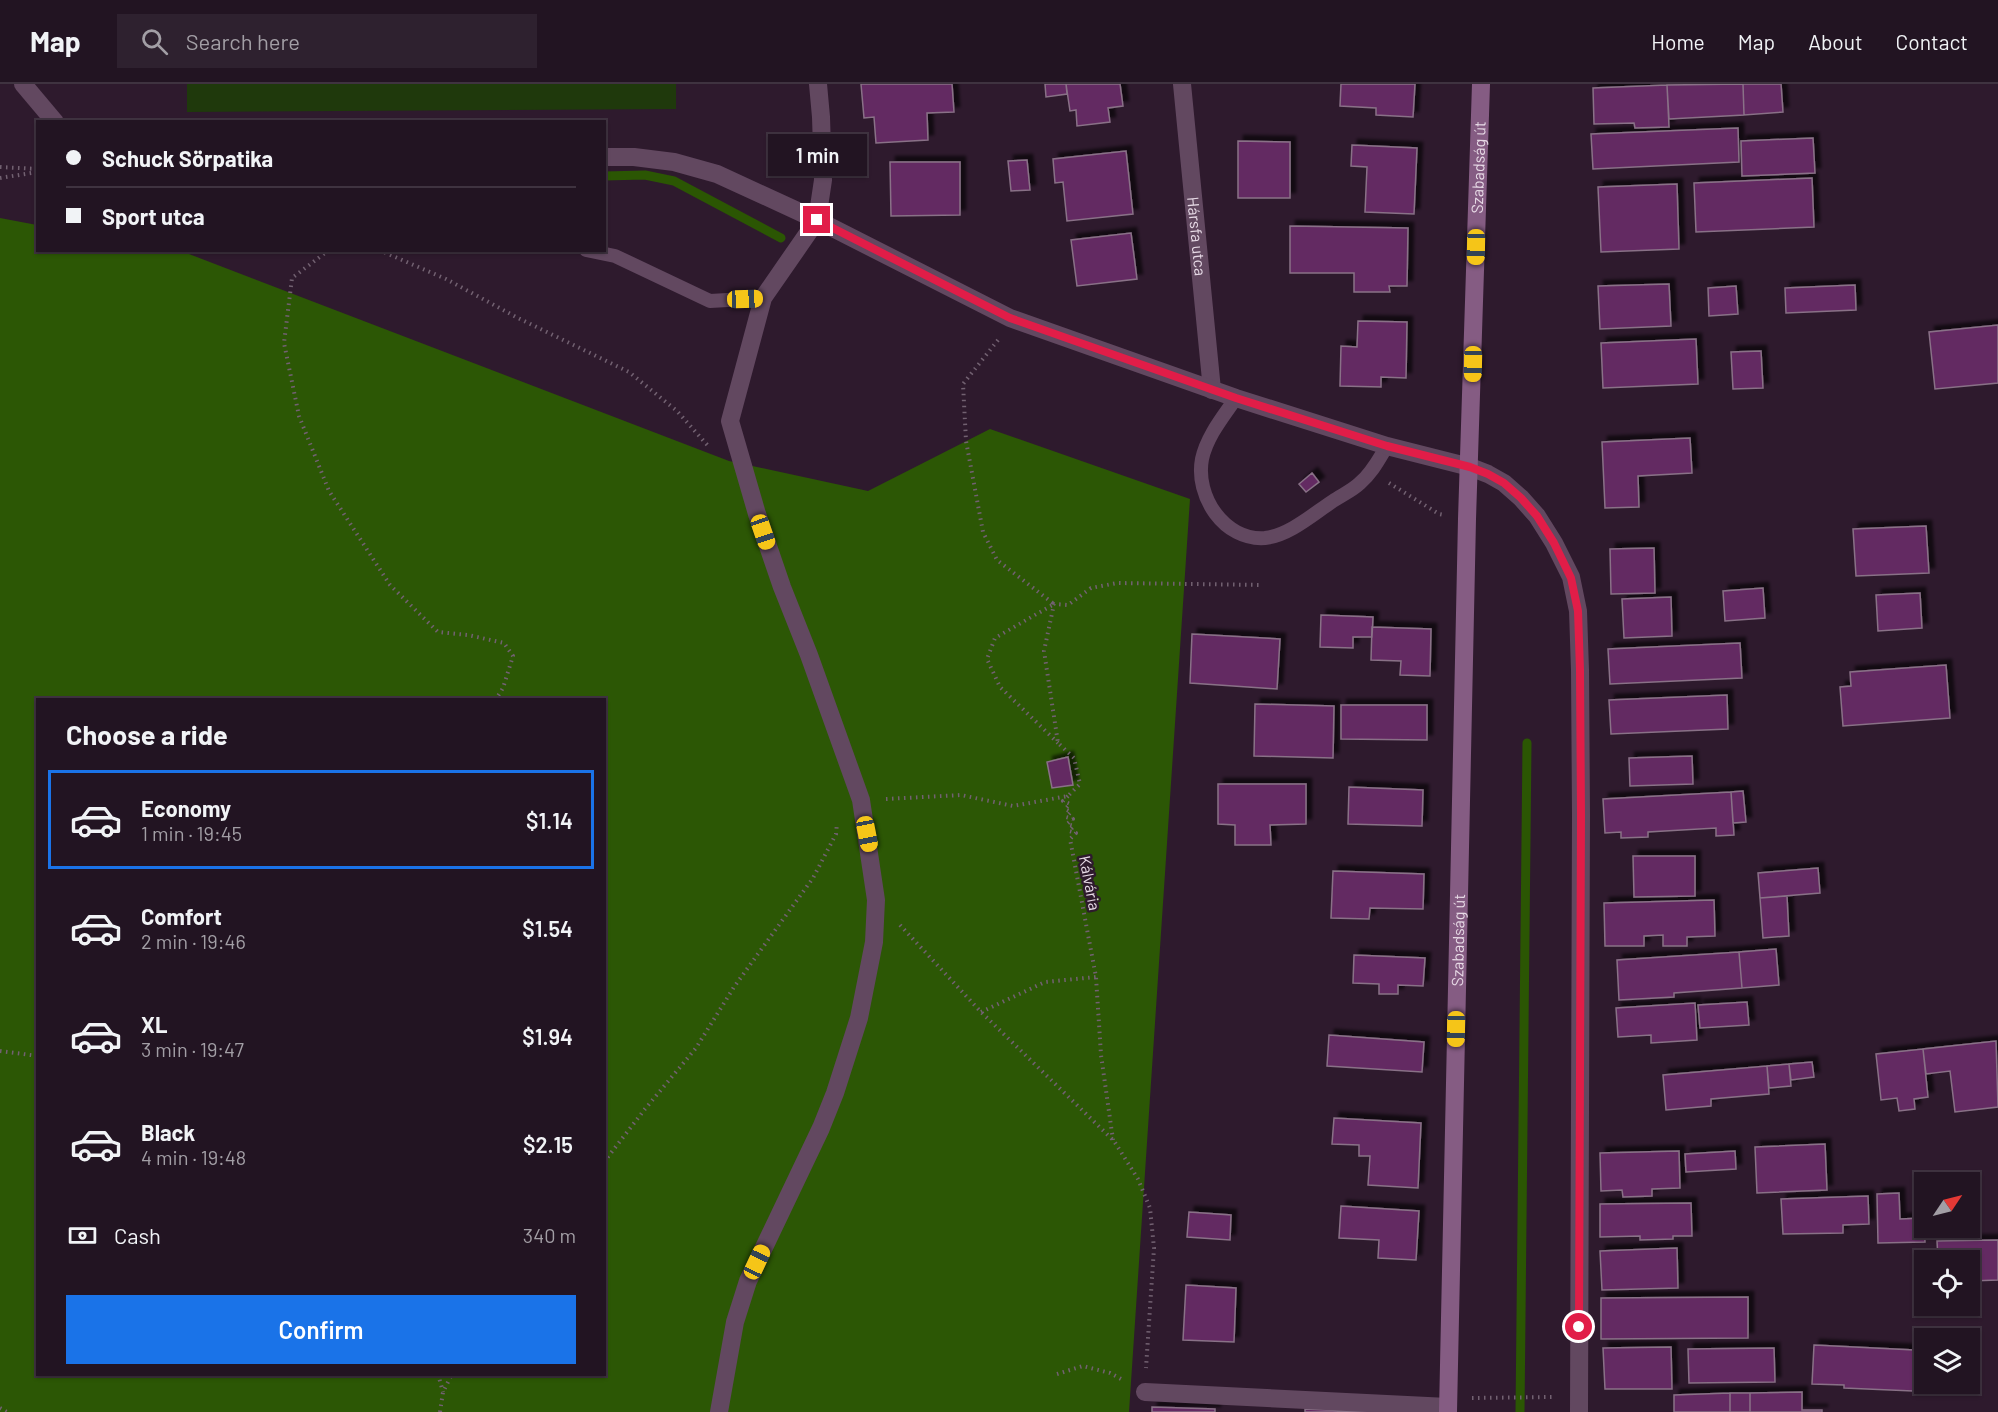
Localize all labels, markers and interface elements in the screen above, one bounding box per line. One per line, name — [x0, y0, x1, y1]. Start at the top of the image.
search box — [117, 14, 537, 68]
text: Map — [30, 24, 81, 58]
icon: search — [138, 25, 171, 58]
text: Search here — [186, 28, 300, 54]
text: Home — [1651, 29, 1705, 54]
text: Map — [1738, 29, 1775, 54]
text: About — [1808, 29, 1863, 54]
text: Contact — [1896, 29, 1968, 54]
street label: Szabadság út — [1467, 121, 1489, 214]
callout: 1 min — [768, 133, 866, 175]
text: 1 min — [796, 143, 839, 167]
text: Schuck Sörpatika — [102, 145, 273, 171]
street label: Hársfa utca — [1184, 196, 1211, 277]
text: Sport utca — [102, 203, 205, 229]
route end — [803, 206, 830, 233]
car — [1467, 229, 1485, 265]
car — [727, 289, 763, 309]
car — [1464, 346, 1482, 382]
car — [749, 512, 777, 552]
text: Choose a ride — [66, 718, 228, 750]
icon: car — [69, 793, 123, 847]
text: Economy — [141, 795, 231, 821]
text: $1.14 — [526, 807, 573, 833]
car — [855, 815, 879, 853]
text: 1 min · 19:45 — [141, 821, 242, 845]
street label: Kálvária — [1076, 854, 1105, 912]
street label: Szabadság út — [1447, 894, 1468, 987]
icon: car — [69, 901, 123, 955]
text: Comfort — [141, 903, 222, 929]
text: $1.54 — [522, 915, 573, 941]
text: 2 min · 19:46 — [141, 929, 246, 953]
icon: car — [69, 1009, 123, 1063]
text: XL — [141, 1011, 167, 1037]
car — [1447, 1011, 1465, 1047]
text: $1.94 — [522, 1023, 573, 1049]
text: 3 min · 19:47 — [141, 1037, 244, 1061]
icon: car — [69, 1117, 123, 1171]
text: Black — [141, 1119, 195, 1145]
text: $2.15 — [523, 1131, 573, 1157]
text: 4 min · 19:48 — [141, 1145, 246, 1169]
north arrow — [1914, 1172, 1980, 1238]
map controls — [1914, 1172, 1980, 1394]
icon: cash — [66, 1219, 99, 1252]
text: Cash — [114, 1222, 161, 1248]
text: 340 m — [523, 1223, 576, 1247]
car — [741, 1242, 773, 1282]
button: locate — [1914, 1250, 1980, 1316]
button: Confirm — [66, 1295, 576, 1364]
route start — [1565, 1313, 1592, 1340]
button: layers — [1914, 1328, 1980, 1394]

